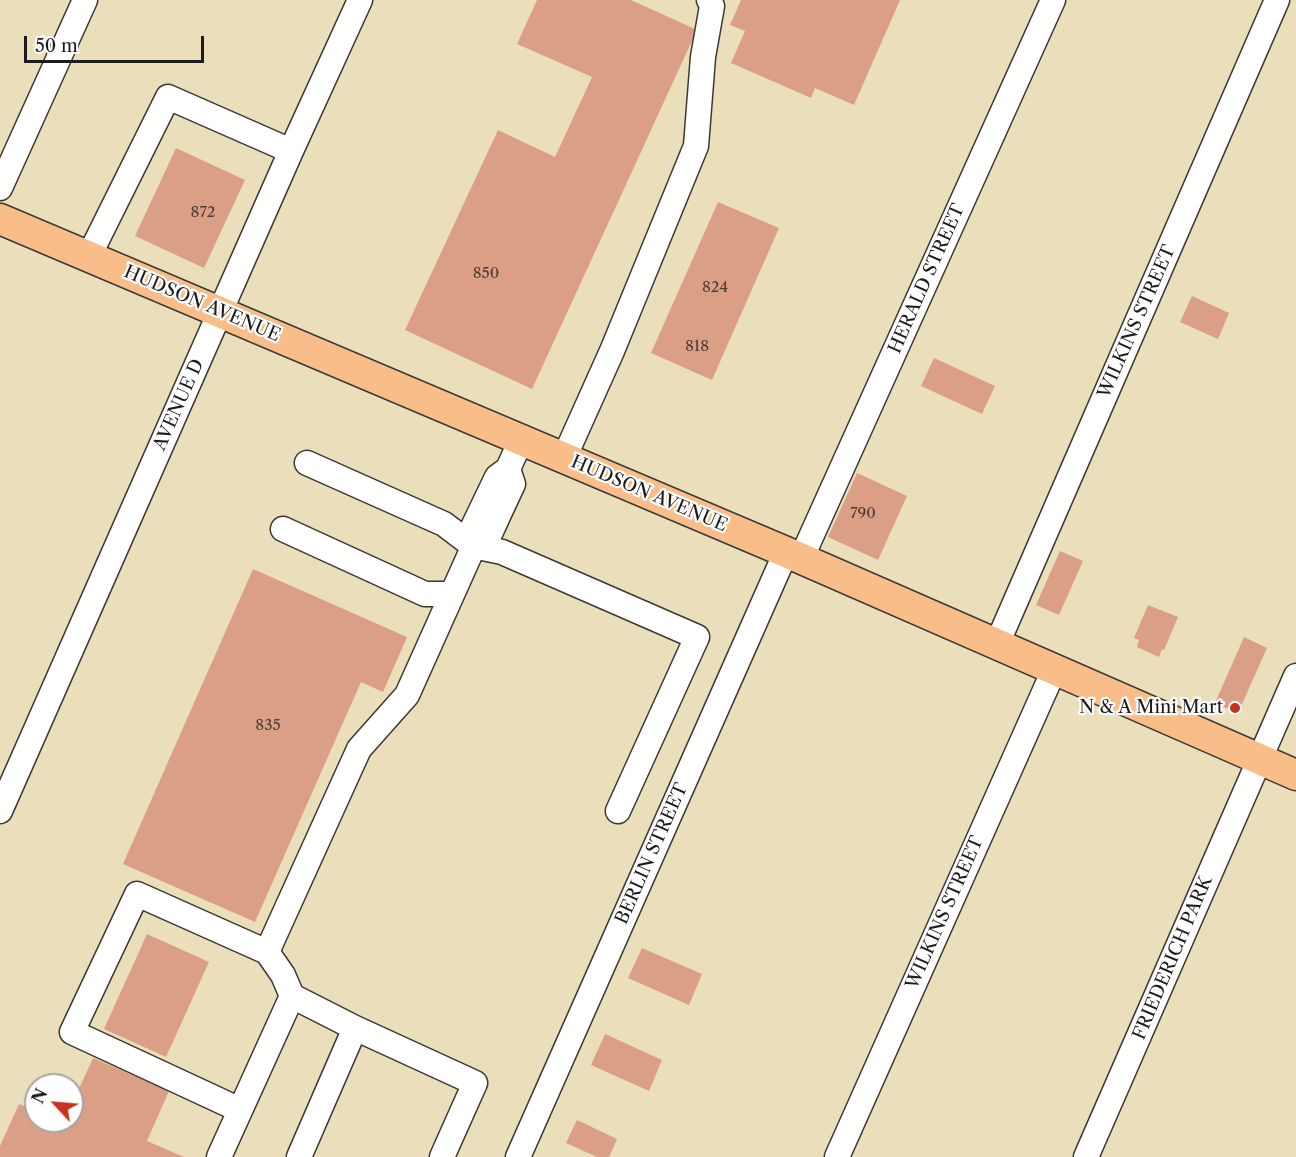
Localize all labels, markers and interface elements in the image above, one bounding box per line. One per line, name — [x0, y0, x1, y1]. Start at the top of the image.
scale bar — [27, 24, 207, 62]
text: 50 m — [35, 35, 78, 57]
street label: HERALD STREET — [884, 201, 970, 357]
house number: 872 — [191, 204, 215, 222]
street label: WILKINS STREET — [1094, 242, 1180, 402]
street label: HUDSON AVENUE — [121, 261, 283, 347]
house number: 850 — [473, 265, 499, 283]
house number: 824 — [702, 279, 728, 297]
house number: 818 — [685, 338, 709, 356]
street label: AVENUE D — [149, 356, 209, 454]
street label: HUDSON AVENUE — [568, 451, 730, 537]
house number: 790 — [850, 505, 876, 523]
place label: N & A Mini Mart — [1079, 697, 1223, 719]
marker: N & A Mini Mart — [1228, 701, 1242, 715]
house number: 835 — [255, 717, 281, 735]
street label: BERLIN STREET — [611, 780, 693, 928]
street label: WILKINS STREET — [902, 833, 988, 993]
street label: FRIEDERICH PARK — [1129, 873, 1217, 1043]
north arrow — [24, 1073, 84, 1133]
text: N — [28, 1085, 52, 1107]

